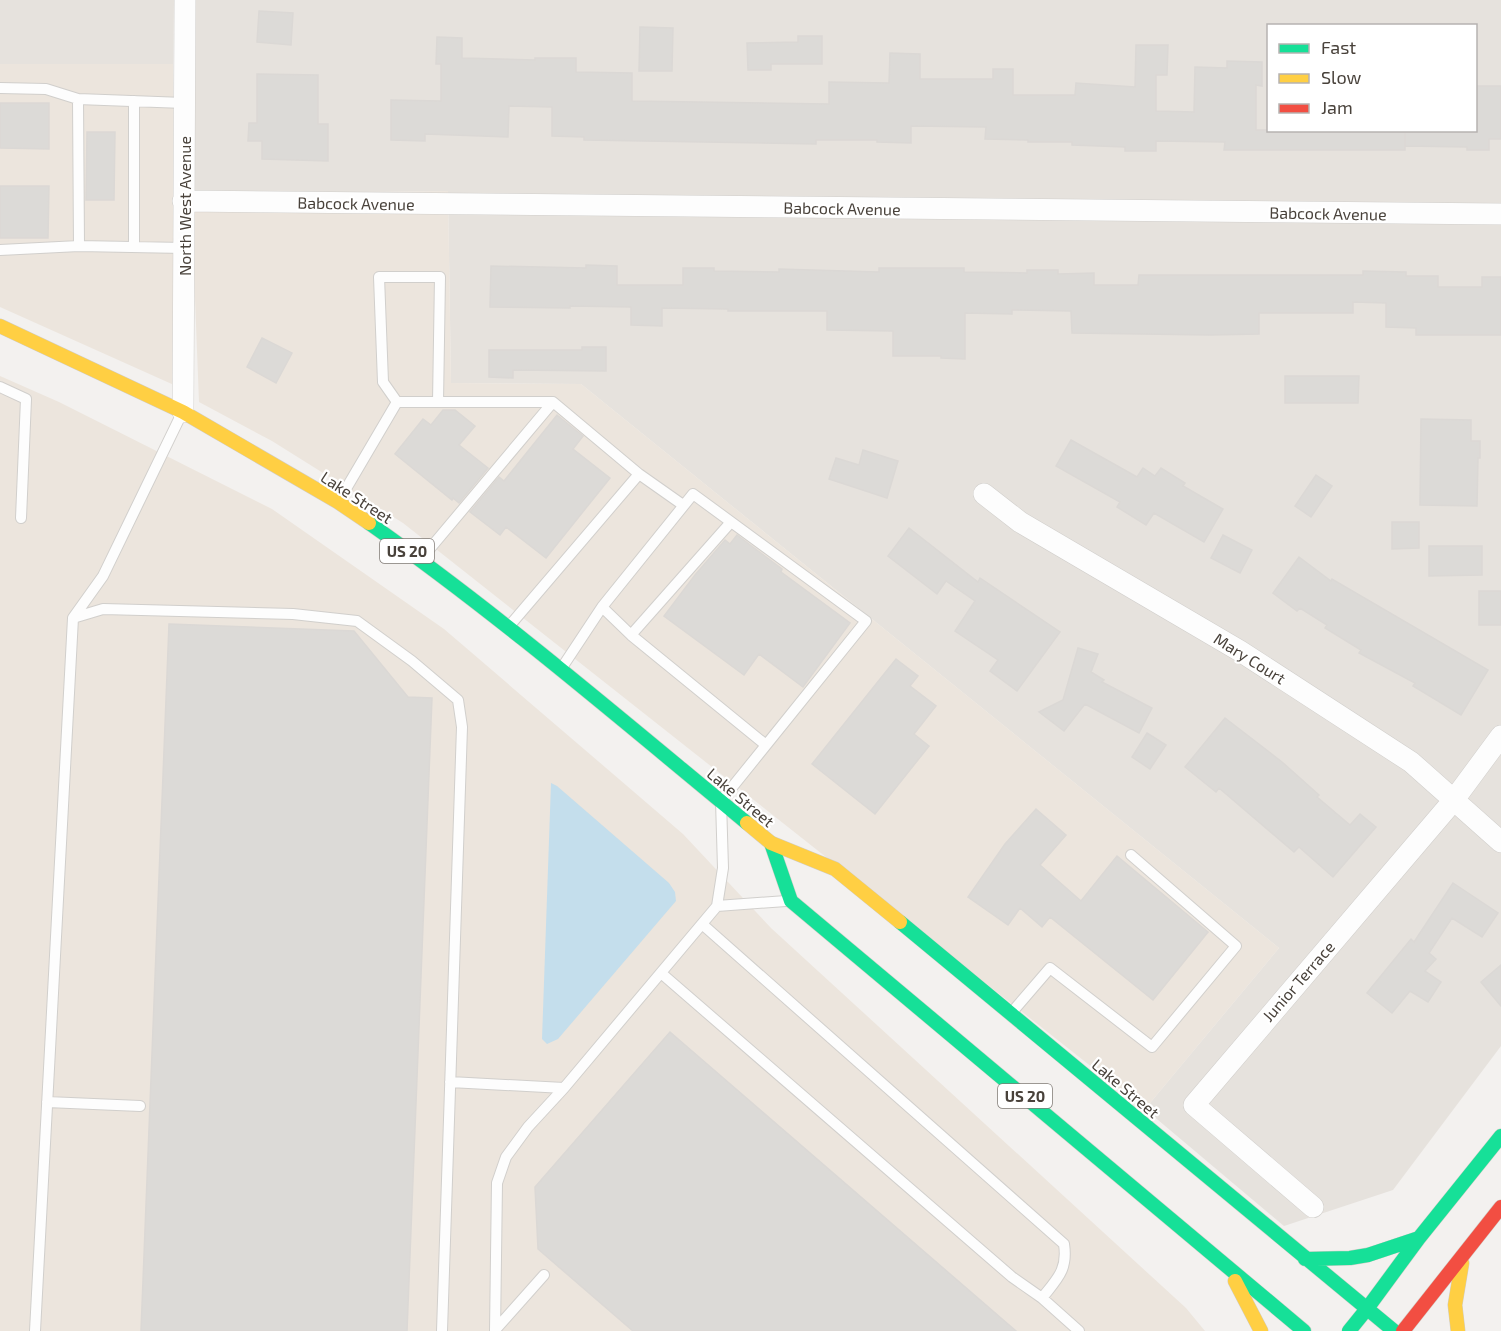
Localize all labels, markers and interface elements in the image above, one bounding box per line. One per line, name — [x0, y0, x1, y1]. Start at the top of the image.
legend — [1267, 24, 1477, 132]
text: Fast — [1321, 36, 1356, 58]
text: Slow — [1321, 66, 1362, 88]
text: Jam — [1321, 96, 1353, 118]
street label: North West Avenue — [175, 136, 194, 276]
street label: Babcock Avenue — [297, 192, 415, 214]
street label: Babcock Avenue — [783, 197, 901, 219]
street label: Babcock Avenue — [1269, 202, 1387, 224]
street label: Lake Street — [318, 467, 396, 527]
road number: US 20 — [380, 539, 434, 563]
street label: Mary Court — [1211, 629, 1289, 687]
street label: Lake Street — [704, 764, 778, 830]
street label: Junior Terrace — [1258, 937, 1338, 1025]
street label: Lake Street — [1089, 1055, 1163, 1121]
road number: US 20 — [998, 1084, 1052, 1108]

